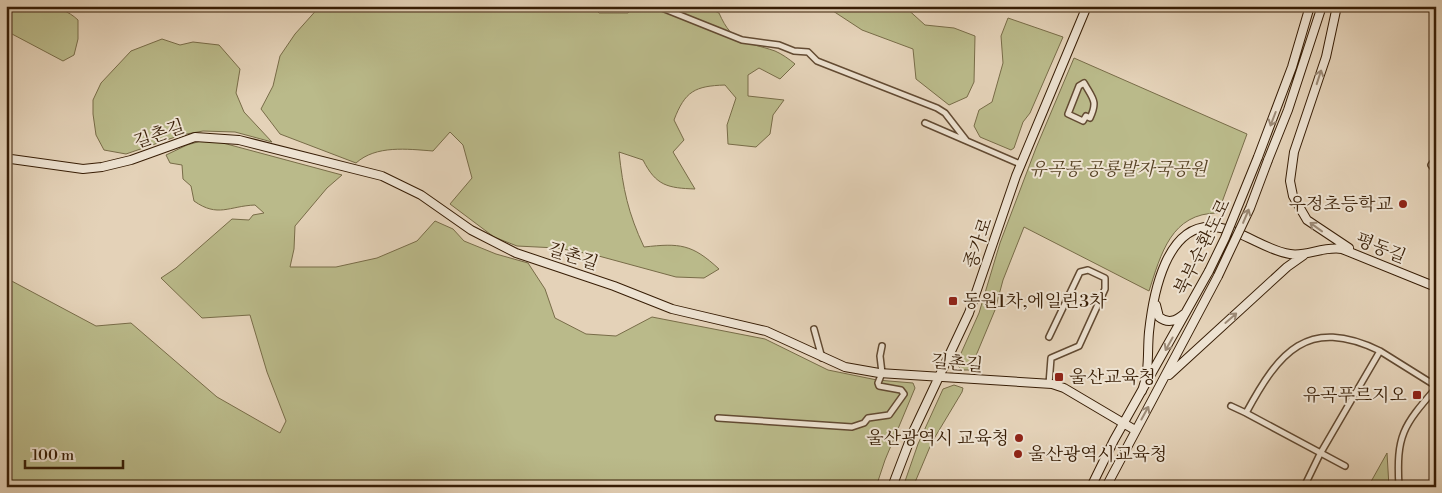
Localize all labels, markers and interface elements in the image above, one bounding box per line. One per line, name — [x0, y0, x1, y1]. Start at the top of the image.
one-way arrow — [1315, 70, 1325, 86]
one-way arrow — [1268, 111, 1277, 126]
street label: 길촌길 — [131, 115, 188, 154]
park label: 유곡동 공룡발자국공원 — [1029, 158, 1208, 181]
place label: 우정초등학교 — [1289, 193, 1394, 216]
street label: 북부순환도로 — [1169, 195, 1236, 299]
marker: 우정초등학교 — [1397, 198, 1409, 210]
one-way arrow — [1242, 209, 1252, 224]
street label: 종가로 — [959, 215, 998, 272]
one-way arrow — [1310, 221, 1323, 232]
street label: 평동길 — [1352, 228, 1409, 269]
street label: 길촌길 — [544, 237, 601, 275]
place label: 동원1차,에일린3차 — [963, 290, 1107, 313]
marker: 동원1차,에일린3차 — [947, 295, 959, 307]
one-way arrow — [1225, 312, 1238, 324]
one-way arrow — [1164, 337, 1174, 351]
street label: 길촌길 — [930, 350, 984, 377]
place label: 울산교육청 — [1069, 366, 1156, 389]
marker: 울산교육청 — [1053, 371, 1065, 383]
place label: 유곡푸르지오 — [1303, 384, 1407, 407]
marker: 유곡푸르지오 — [1411, 389, 1423, 401]
one-way arrow — [1140, 406, 1150, 420]
place label: 울산광역시 교육청 — [866, 427, 1009, 450]
marker: 울산광역시 교육청 — [1013, 432, 1025, 444]
scale bar — [25, 438, 122, 470]
place label: 울산광역시교육청 — [1028, 443, 1167, 466]
text: 100 m — [32, 446, 74, 465]
marker: 울산광역시교육청 — [1012, 448, 1024, 460]

